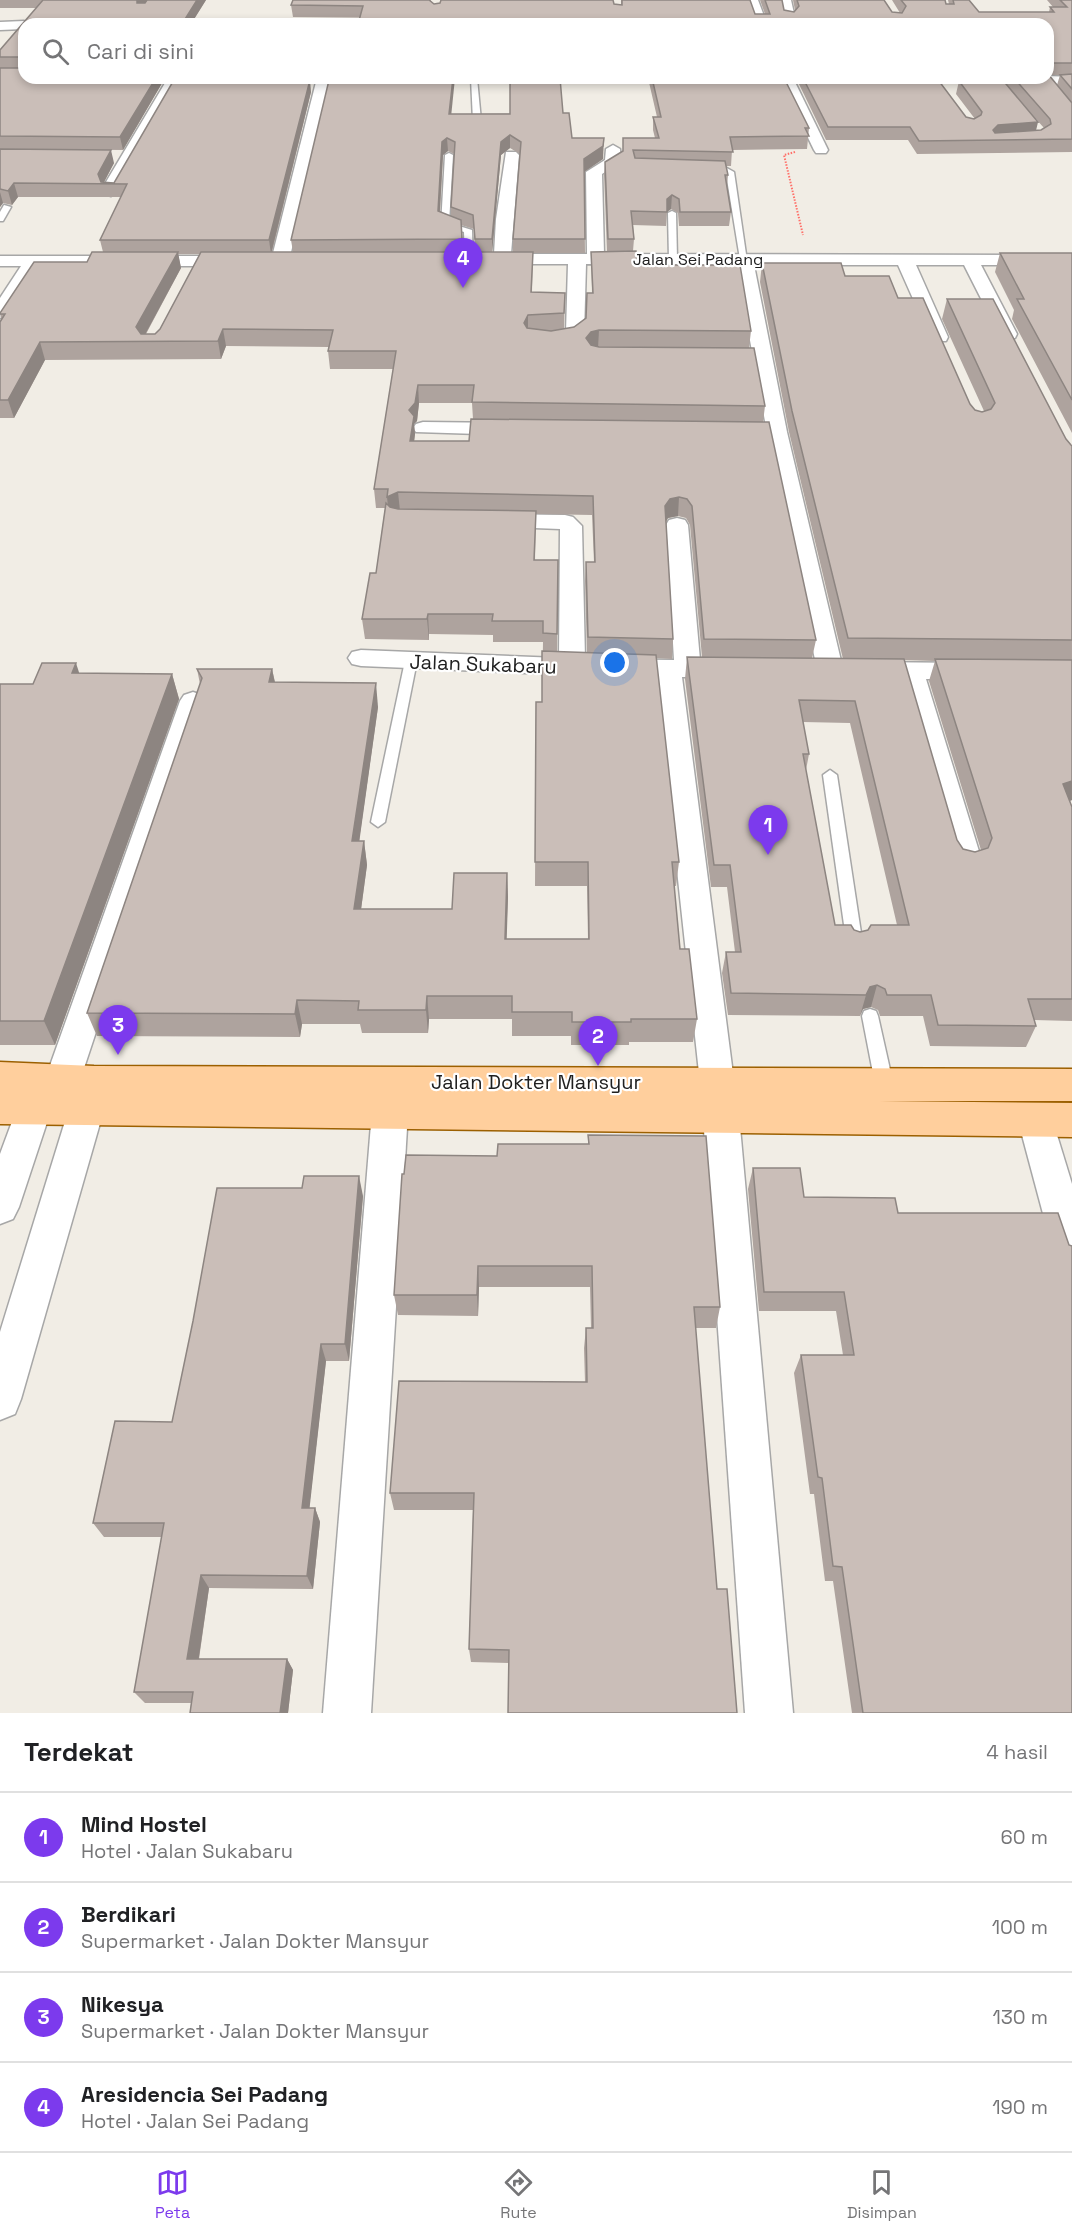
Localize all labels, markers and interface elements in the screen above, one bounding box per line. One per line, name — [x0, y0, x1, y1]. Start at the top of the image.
search box — [18, 18, 1054, 84]
icon: search — [39, 35, 72, 68]
text: Cari di sini — [87, 37, 194, 65]
pin: 4 — [444, 238, 482, 288]
street label: Jalan Sei Padang — [633, 249, 763, 270]
street label: Jalan Sukabaru — [409, 648, 557, 680]
your location — [600, 648, 629, 677]
pin: 1 — [748, 806, 788, 855]
pin: 3 — [98, 1006, 138, 1055]
pin: 2 — [578, 1016, 618, 1066]
street label: Jalan Dokter Mansyur — [431, 1069, 641, 1095]
text: Terdekat — [24, 1735, 134, 1769]
text: 4 hasil — [986, 1739, 1048, 1765]
text: Mind Hostel — [81, 1810, 207, 1838]
text: 1 — [39, 1824, 48, 1850]
text: 60 m — [1001, 1824, 1048, 1850]
text: Hotel · Jalan Sukabaru — [81, 1838, 293, 1864]
text: Berdikari — [81, 1900, 176, 1928]
text: 2 — [38, 1914, 49, 1940]
text: 100 m — [992, 1914, 1048, 1940]
text: Supermarket · Jalan Dokter Mansyur — [81, 1928, 429, 1954]
text: Nikesya — [81, 1990, 164, 2018]
text: 3 — [37, 2004, 50, 2030]
text: 130 m — [992, 2004, 1048, 2030]
text: Supermarket · Jalan Dokter Mansyur — [81, 2018, 429, 2044]
text: Aresidencia Sei Padang — [81, 2080, 328, 2108]
text: 4 — [37, 2094, 50, 2120]
text: 190 m — [992, 2094, 1048, 2120]
text: Hotel · Jalan Sei Padang — [81, 2108, 309, 2134]
tab: Peta — [155, 2166, 190, 2223]
tab: Rute — [500, 2166, 537, 2223]
tab: Disimpan — [847, 2166, 917, 2223]

